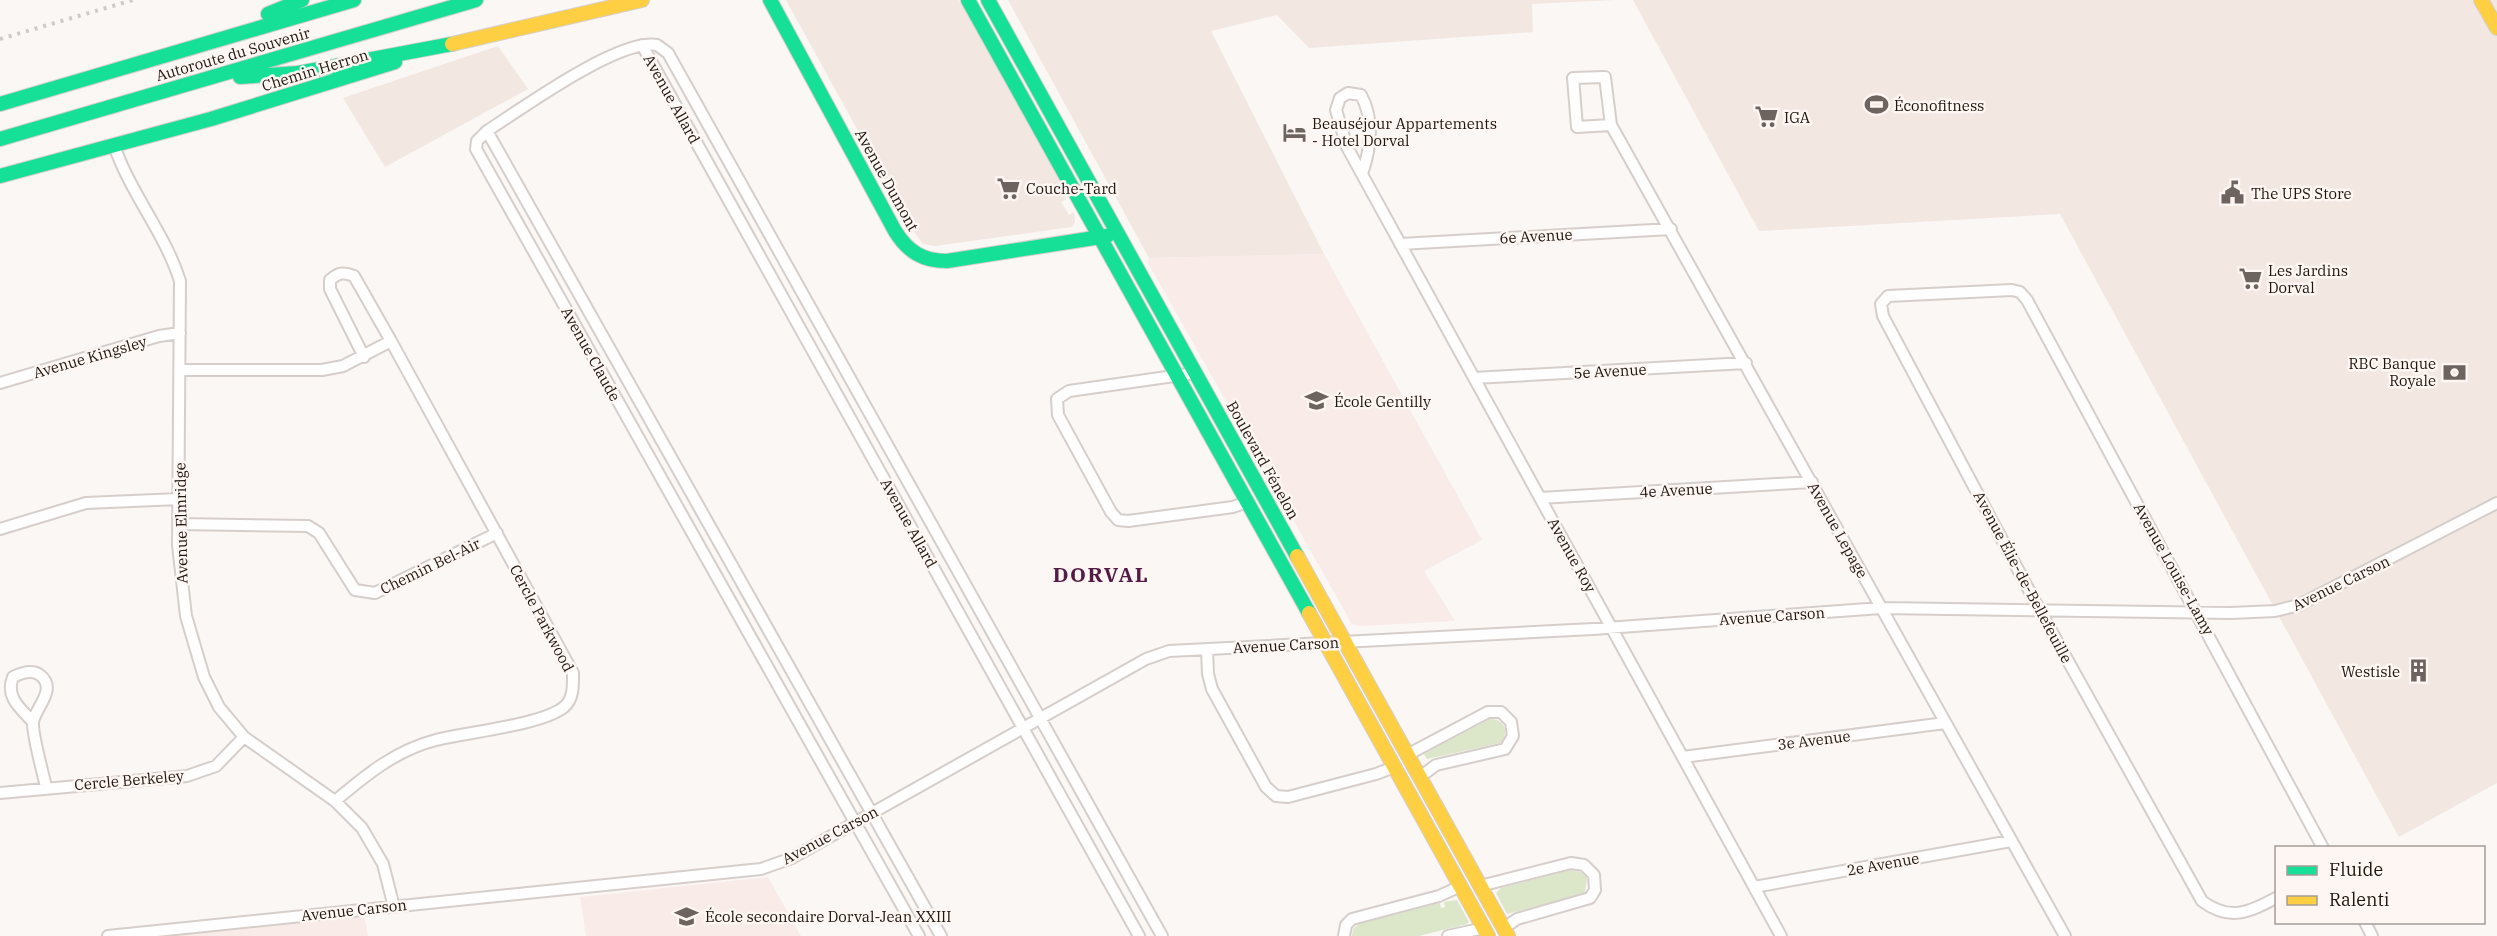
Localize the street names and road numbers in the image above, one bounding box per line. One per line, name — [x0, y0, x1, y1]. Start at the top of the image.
street label: Autoroute du Souvenir — [154, 23, 313, 85]
street label: Chemin Herron — [259, 45, 371, 95]
street label: Avenue Allard — [640, 51, 704, 147]
street label: Avenue Dumont — [851, 126, 923, 234]
street label: 6e Avenue — [1499, 225, 1573, 247]
street label: Avenue Claude — [557, 303, 625, 405]
street label: Avenue Kingsley — [31, 332, 149, 382]
street label: 5e Avenue — [1573, 360, 1647, 382]
street label: Boulevard Fénelon — [1223, 397, 1304, 523]
street label: Avenue Elmridge — [170, 462, 192, 584]
street label: Avenue Allard — [877, 475, 941, 571]
street label: 4e Avenue — [1639, 479, 1713, 501]
street label: Avenue Lepage — [1804, 479, 1872, 581]
street label: Avenue Élie-de-Bellefeuille — [1970, 488, 2076, 666]
street label: Avenue Louise-Lamy — [2130, 500, 2218, 638]
street label: Avenue Roy — [1544, 514, 1600, 596]
street label: Chemin Bel-Air — [377, 533, 483, 598]
street label: Avenue Carson — [2289, 551, 2393, 615]
street label: Cercle Parkwood — [506, 561, 578, 675]
street label: Avenue Carson — [1718, 603, 1826, 629]
street label: Avenue Carson — [1233, 633, 1340, 657]
street label: 3e Avenue — [1776, 726, 1852, 754]
street label: Cercle Berkeley — [73, 766, 185, 794]
street label: Avenue Carson — [779, 802, 882, 868]
street label: 2e Avenue — [1845, 848, 1921, 880]
street label: Avenue Carson — [300, 895, 408, 925]

